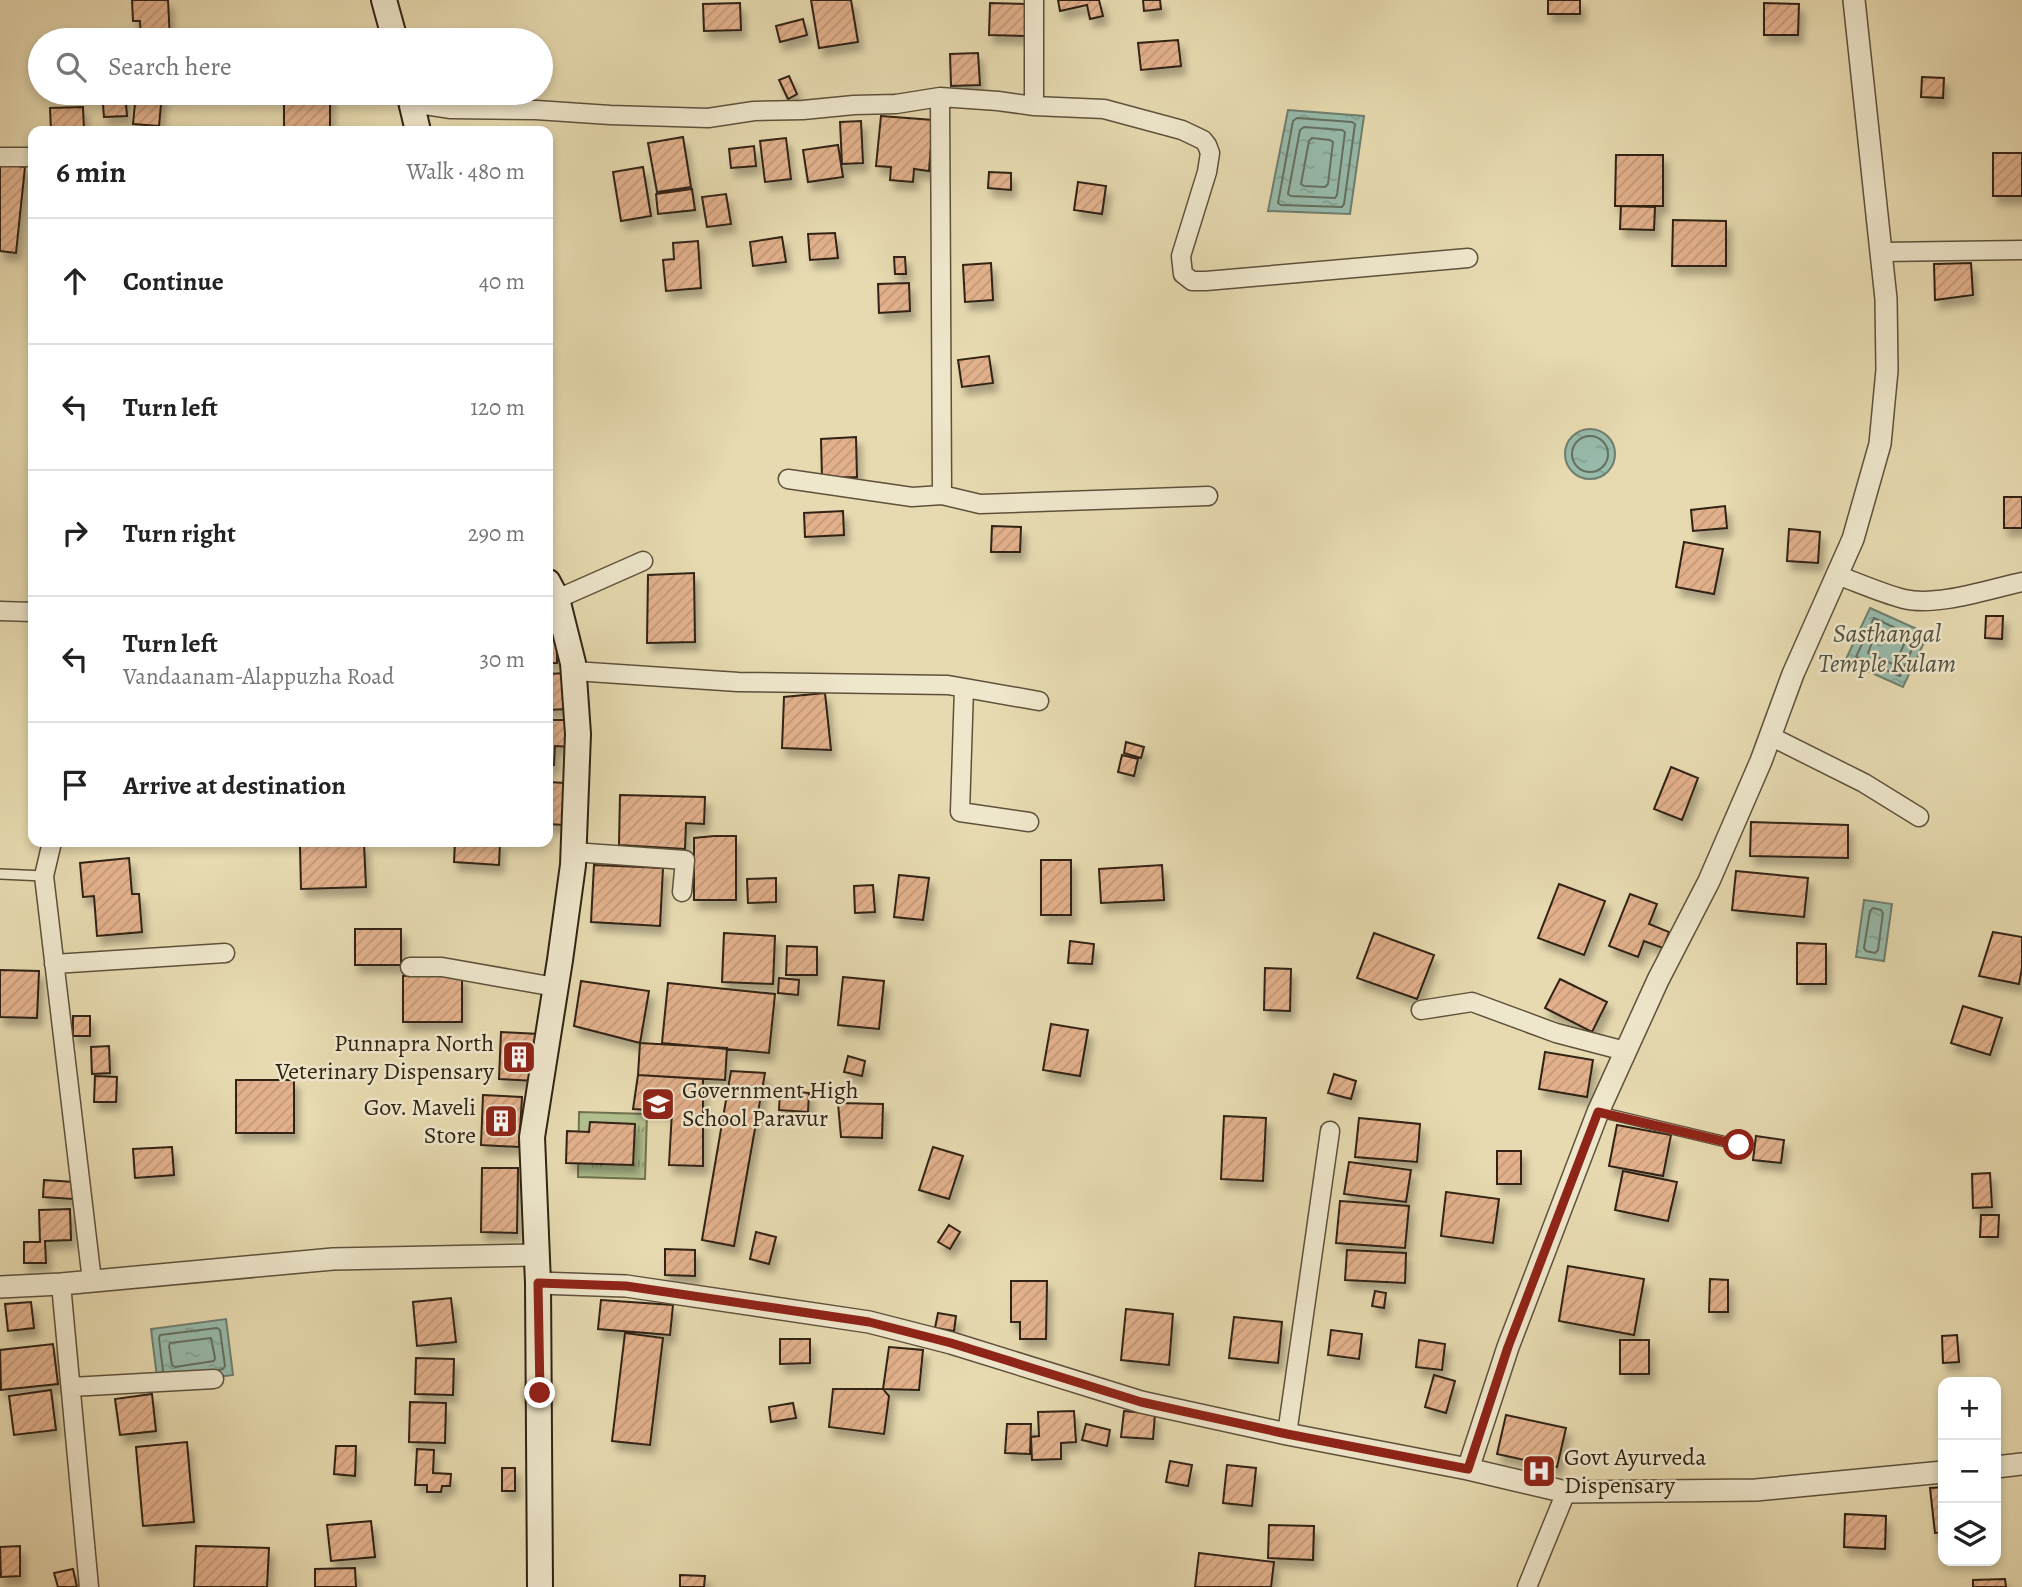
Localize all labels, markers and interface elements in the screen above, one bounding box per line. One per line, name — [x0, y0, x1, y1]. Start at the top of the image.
search box — [28, 28, 553, 105]
icon: search — [52, 48, 90, 86]
text: Search here — [108, 49, 232, 84]
text: 6 min — [56, 152, 126, 192]
text: Walk · 480 m — [406, 156, 525, 187]
icon: ahead — [56, 262, 94, 300]
text: Continue — [123, 264, 224, 299]
text: 40 m — [479, 266, 525, 297]
icon: left — [56, 388, 94, 426]
text: Turn left — [123, 390, 218, 425]
text: 120 m — [470, 392, 525, 423]
icon: right — [56, 514, 94, 552]
text: Turn right — [123, 516, 236, 551]
text: 290 m — [468, 518, 525, 549]
water label: Sasthangal Temple Kulam — [1818, 616, 1956, 681]
text: Turn left — [123, 626, 218, 661]
icon: left — [56, 640, 94, 678]
text: 30 m — [479, 644, 525, 675]
text: Vandaanam-Alappuzha Road — [123, 661, 394, 692]
icon: arrive — [56, 766, 94, 804]
text: Arrive at destination — [123, 768, 346, 803]
place label: Punnapra North Veterinary Dispensary — [274, 1027, 494, 1087]
building icon: Punnapra North Veterinary Dispensary — [500, 1038, 538, 1076]
place label: Government High School Paravur — [682, 1074, 859, 1134]
school or university icon: Government High School Paravur — [639, 1085, 677, 1123]
place label: Gov. Maveli Store — [364, 1091, 476, 1151]
building icon: Gov. Maveli Store — [482, 1102, 520, 1140]
route start — [1723, 1129, 1754, 1160]
route end — [524, 1377, 555, 1408]
map controls — [1938, 1377, 2001, 1566]
button: + — [1938, 1377, 2001, 1440]
button: − — [1938, 1440, 2001, 1503]
place label: Govt Ayurveda Dispensary — [1564, 1441, 1707, 1501]
hospital icon: Govt Ayurveda Dispensary — [1520, 1452, 1558, 1490]
button: layers — [1938, 1503, 2001, 1566]

